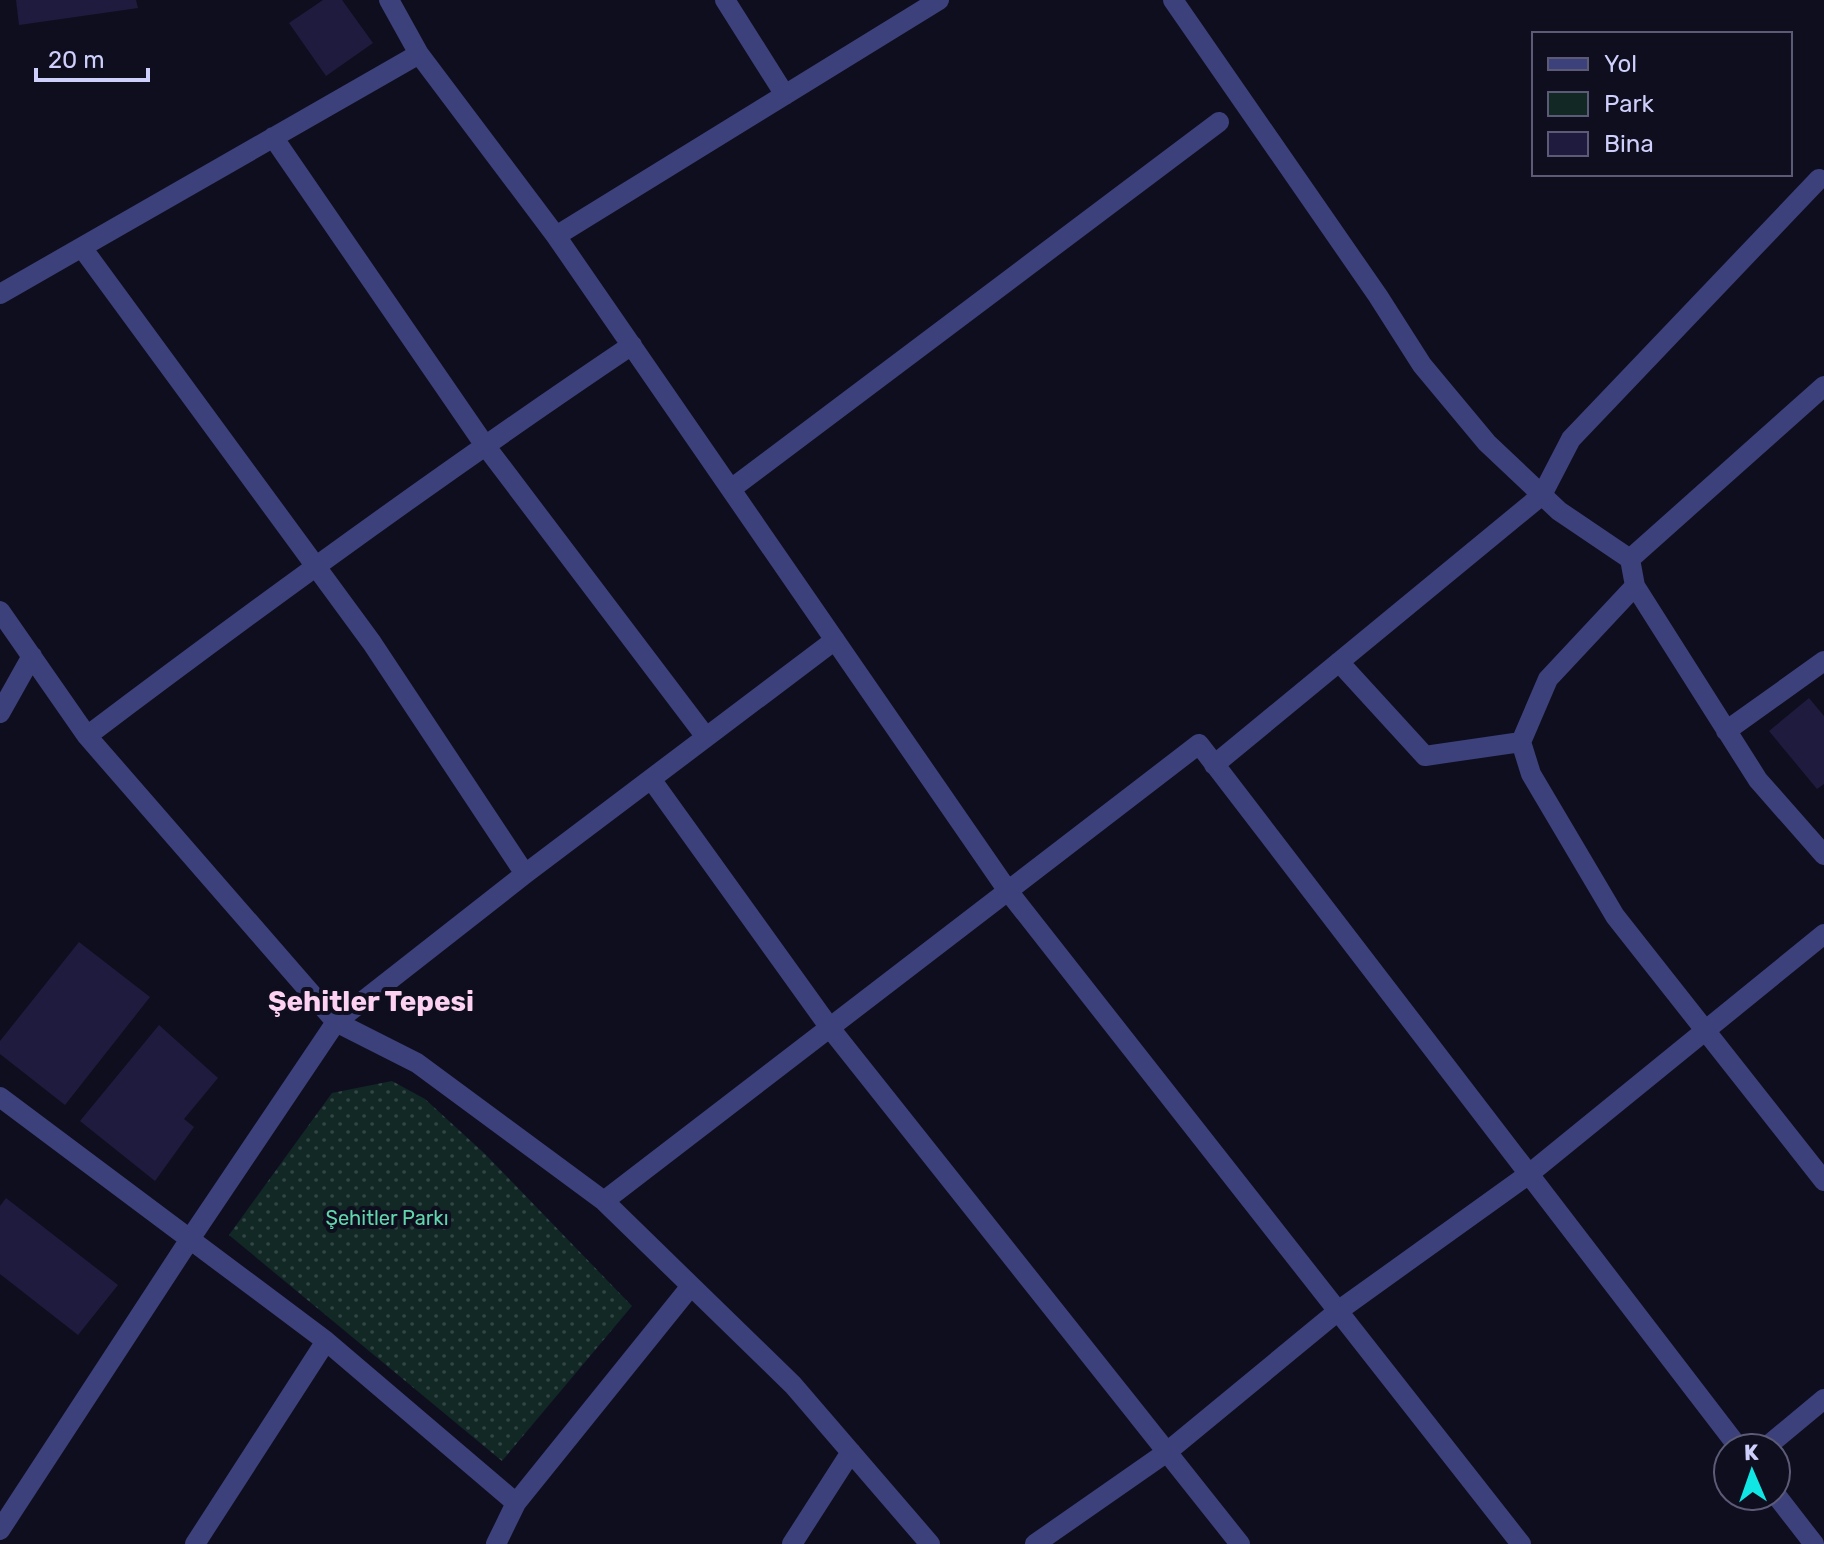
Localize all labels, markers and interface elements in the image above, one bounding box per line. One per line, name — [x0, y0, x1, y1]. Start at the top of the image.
scale bar — [36, 32, 148, 82]
legend — [1532, 32, 1792, 176]
text: 20 m — [48, 46, 105, 74]
text: Yol — [1604, 50, 1637, 78]
text: Park — [1604, 90, 1655, 118]
text: Bina — [1604, 130, 1654, 158]
district label: Şehitler Tepesi — [268, 985, 474, 1018]
park label: Şehitler Parkı — [325, 1206, 449, 1230]
north arrow — [1712, 1432, 1792, 1512]
text: K — [1744, 1439, 1759, 1466]

